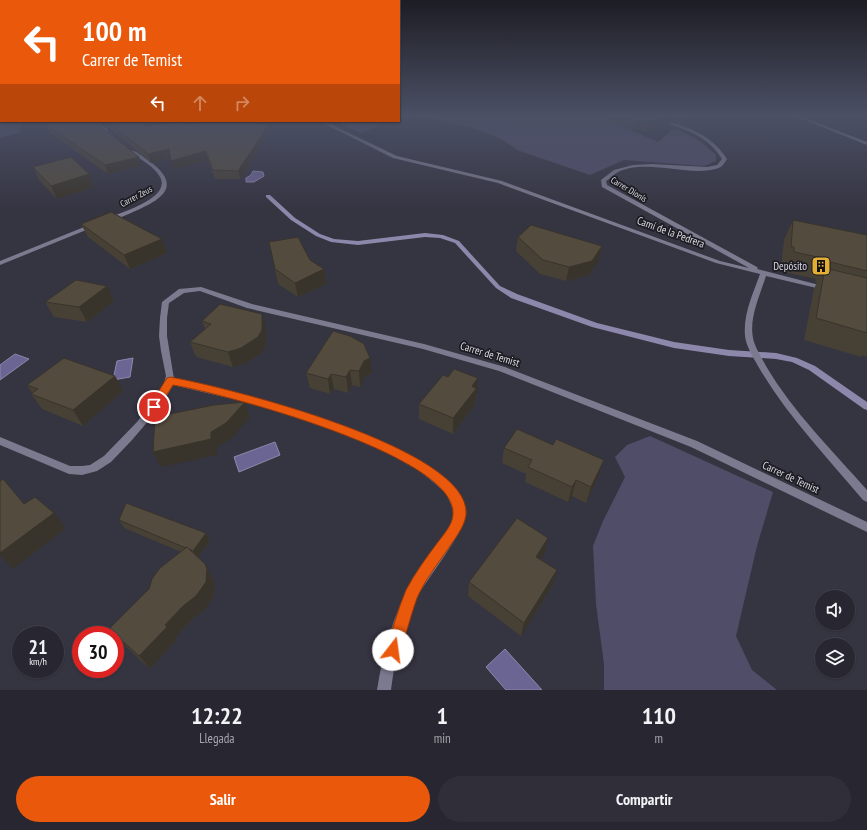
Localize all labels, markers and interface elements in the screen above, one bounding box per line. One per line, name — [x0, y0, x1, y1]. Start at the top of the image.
text: 100 m — [82, 12, 146, 49]
icon: left — [16, 16, 68, 68]
text: Carrer de Temist — [82, 48, 182, 71]
icon: left — [147, 92, 169, 114]
icon: ahead — [189, 92, 211, 114]
icon: right — [231, 92, 253, 114]
street label: Carrer Dionís — [609, 174, 649, 204]
street label: Carrer Zeus — [118, 183, 154, 209]
street label: Camí de la Pedrera — [635, 213, 707, 251]
building icon: Depósito — [810, 255, 832, 277]
place label: Depósito — [773, 259, 807, 273]
street label: Carrer de Temist — [459, 338, 521, 370]
pin — [137, 390, 171, 424]
icon: arrive — [143, 396, 165, 418]
street label: Carrer de Temist — [760, 458, 822, 496]
map controls — [815, 590, 855, 678]
button: sound — [815, 590, 855, 630]
speed limit sign: 30 — [72, 626, 124, 678]
position arrow — [372, 629, 414, 671]
text: 21 — [28, 634, 48, 660]
button: layers — [815, 638, 855, 678]
text: km/h — [29, 655, 47, 668]
text: 12:22 — [191, 700, 243, 731]
text: 1 — [436, 700, 448, 731]
text: 110 — [642, 700, 676, 731]
text: Llegada — [199, 730, 235, 747]
text: min — [434, 730, 451, 747]
text: m — [655, 730, 663, 747]
button: Salir — [16, 776, 430, 822]
button: Compartir — [438, 776, 851, 822]

